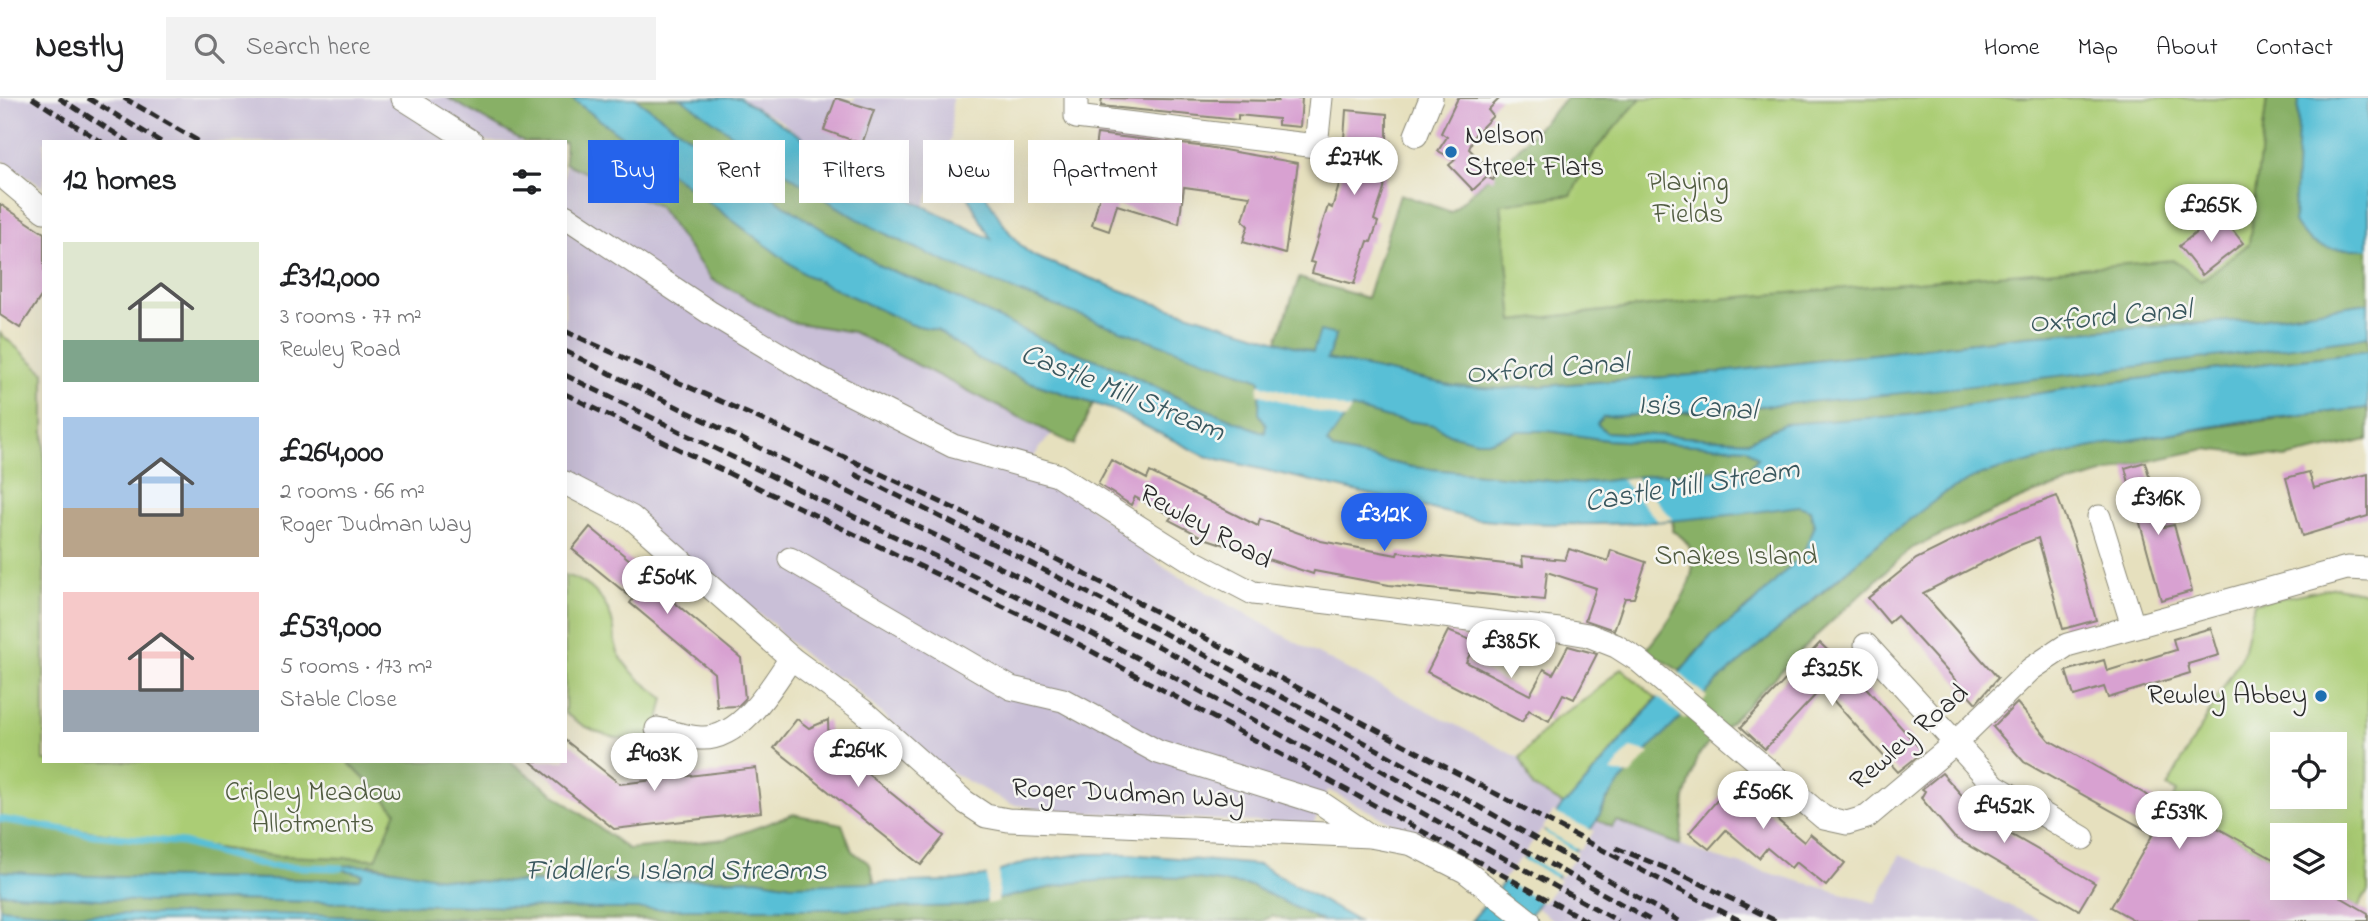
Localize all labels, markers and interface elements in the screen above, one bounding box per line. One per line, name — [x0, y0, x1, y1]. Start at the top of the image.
search box — [166, 17, 656, 80]
text: Nestly — [35, 24, 124, 72]
icon: search — [190, 29, 228, 67]
text: Search here — [246, 29, 370, 67]
text: Home — [1984, 31, 2040, 66]
text: Map — [2078, 31, 2118, 66]
text: About — [2156, 31, 2218, 66]
text: Contact — [2256, 31, 2333, 66]
place label: Nelson Street Flats — [1465, 116, 1604, 189]
pin: £274K — [1305, 138, 1403, 197]
chip: Buy — [588, 140, 679, 203]
chip: Rent — [693, 140, 785, 203]
chip: Filters — [799, 140, 909, 203]
chip: New — [923, 140, 1014, 203]
chip: Apartment — [1028, 140, 1182, 203]
text: £274K — [1326, 143, 1382, 176]
marker: Nelson Street Flats — [1443, 144, 1459, 160]
text: 12 homes — [63, 160, 177, 204]
icon: filters — [508, 163, 546, 201]
park label: Playing Fields — [1647, 163, 1729, 236]
pin: £265K — [2162, 184, 2260, 244]
text: £265K — [2181, 190, 2241, 223]
text: £312,000 — [280, 257, 380, 301]
icon: home — [119, 270, 203, 354]
water label: Oxford Canal — [2027, 289, 2197, 347]
text: 3 rooms · 77 m² — [280, 301, 422, 334]
water label: Castle Mill Stream — [1013, 333, 1231, 455]
text: Rewley Road — [280, 334, 400, 367]
water label: Oxford Canal — [1464, 342, 1634, 398]
water label: Isis Canal — [1636, 384, 1762, 434]
text: £264,000 — [280, 432, 383, 476]
icon: home — [119, 445, 203, 529]
water label: Castle Mill Stream — [1582, 448, 1803, 526]
street label: Rewley Road — [1131, 475, 1279, 582]
text: 2 rooms · 66 m² — [280, 476, 425, 509]
pin: £316K — [2109, 478, 2207, 537]
text: £316K — [2132, 483, 2184, 516]
pin: £312K — [1335, 494, 1433, 553]
text: £312K — [1357, 499, 1411, 532]
text: Roger Dudman Way — [280, 509, 472, 542]
park label: Snakes Island — [1654, 537, 1818, 578]
pin: £504K — [618, 556, 716, 616]
text: £504K — [638, 562, 696, 595]
text: £539,000 — [280, 607, 382, 651]
icon: home — [119, 620, 203, 704]
pin: £385K — [1462, 620, 1560, 680]
text: £385K — [1483, 626, 1539, 659]
pin: £325K — [1783, 648, 1881, 708]
text: 5 rooms · 173 m² — [280, 651, 433, 684]
text: £325K — [1802, 654, 1862, 687]
street label: Rewley Road — [1841, 674, 1979, 802]
place label: Rewley Abbey — [2147, 676, 2307, 717]
text: Stable Close — [280, 684, 397, 717]
marker: Rewley Abbey — [2313, 688, 2329, 704]
pin: £264K — [809, 730, 907, 789]
map controls — [2270, 732, 2347, 900]
button: locate — [2270, 732, 2347, 809]
pin: £403K — [605, 734, 703, 793]
text: £264K — [830, 735, 886, 768]
text: £403K — [627, 739, 681, 772]
street label: Roger Dudman Way — [1011, 768, 1245, 822]
pin: £506K — [1714, 772, 1812, 831]
park label: Cripley Meadow Allotments — [225, 773, 401, 846]
text: £506K — [1734, 777, 1792, 810]
pin: £452K — [1955, 786, 2053, 845]
text: £452K — [1974, 791, 2034, 824]
pin: £539K — [2130, 792, 2228, 851]
text: £539K — [2151, 797, 2207, 830]
button: layers — [2270, 823, 2347, 900]
water label: Fiddler's Island Streams — [525, 850, 828, 894]

